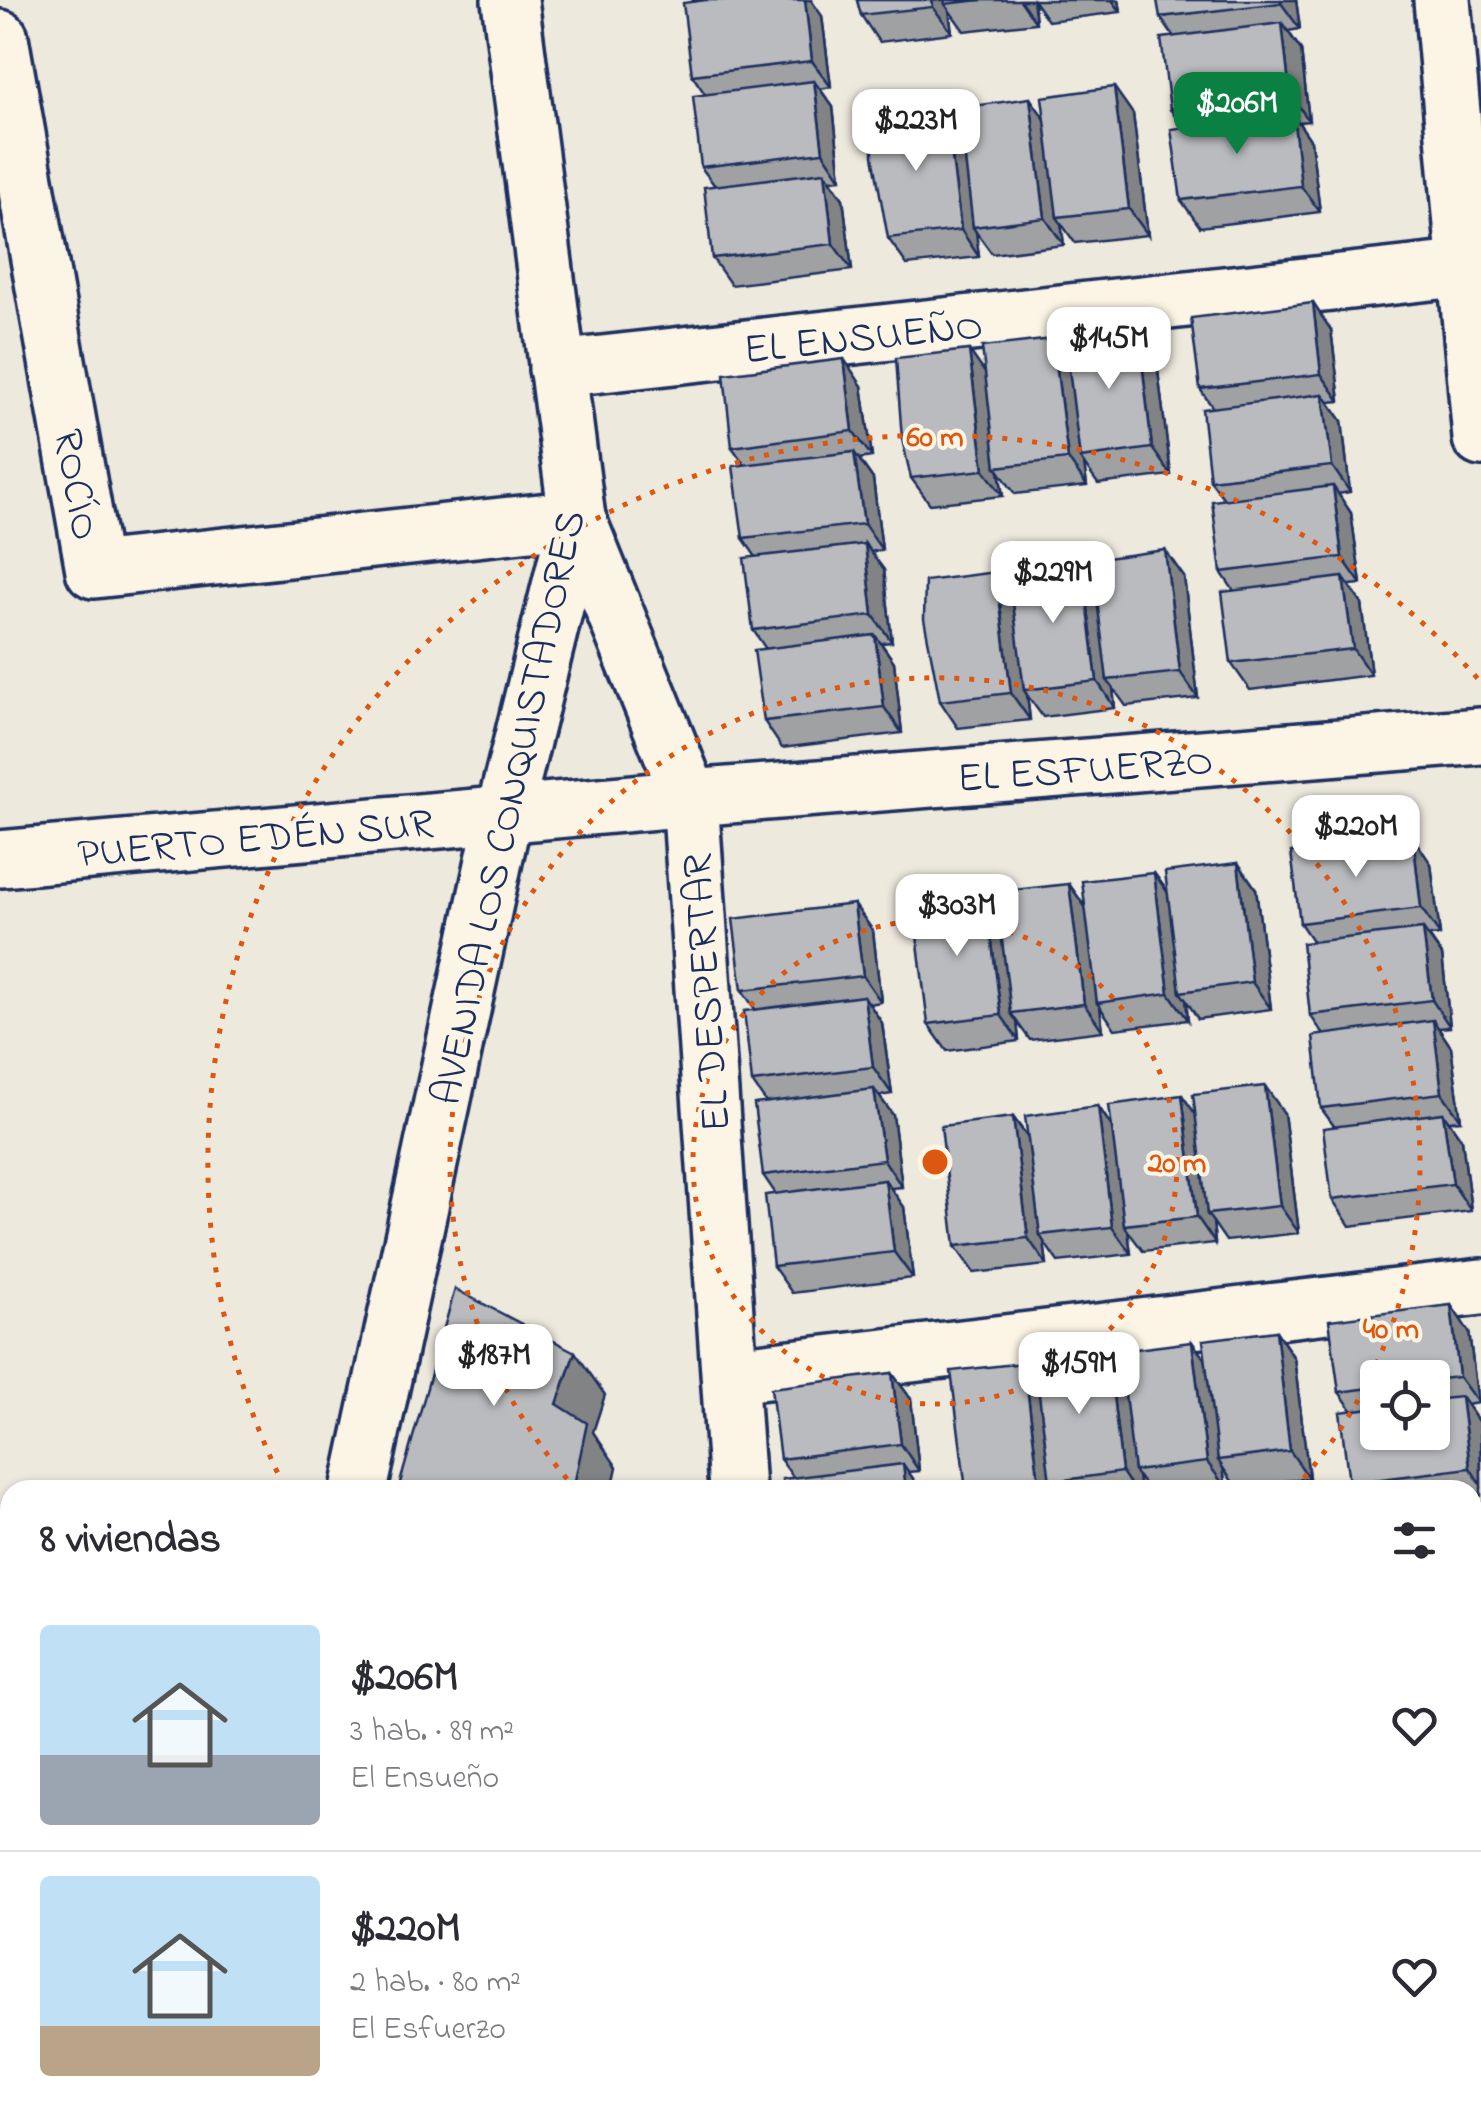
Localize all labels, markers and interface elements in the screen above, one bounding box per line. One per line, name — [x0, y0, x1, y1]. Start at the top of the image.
pin: $206M — [1167, 72, 1307, 157]
text: $206M — [1196, 81, 1278, 128]
pin: $223M — [846, 89, 986, 174]
text: $223M — [874, 98, 958, 145]
street label: EL ENSUEÑO — [741, 297, 986, 382]
pin: $145M — [1039, 307, 1179, 392]
text: $145M — [1069, 316, 1149, 363]
text: 60 m — [907, 417, 963, 461]
street label: ROCÍO — [35, 424, 114, 545]
street label: AVENIDA LOS CONQUISTADORES — [417, 505, 603, 1111]
pin: $229M — [983, 541, 1123, 626]
text: $229M — [1013, 550, 1093, 597]
street label: EL ESFUERZO — [955, 732, 1215, 811]
street label: PUERTO EDÉN SUR — [75, 794, 436, 886]
pin: $220M — [1286, 795, 1426, 880]
text: $220M — [1314, 804, 1398, 851]
street label: EL DESPERTAR — [668, 851, 749, 1134]
pin: $303M — [887, 874, 1027, 959]
text: $303M — [917, 883, 997, 930]
text: 20 m — [1147, 1143, 1206, 1187]
centre of rings — [917, 1144, 953, 1180]
text: 40 m — [1363, 1309, 1419, 1353]
pin: $187M — [424, 1324, 564, 1409]
pin: $159M — [1009, 1332, 1149, 1417]
text: $187M — [457, 1333, 531, 1380]
text: $159M — [1041, 1341, 1117, 1388]
map controls — [1360, 1360, 1450, 1450]
button: locate — [1360, 1360, 1450, 1450]
text: 8 viviendas — [40, 1510, 221, 1571]
icon: filters — [1387, 1513, 1442, 1568]
text: $206M — [350, 1648, 458, 1709]
icon: home — [120, 1665, 240, 1785]
icon: heart — [1387, 1698, 1442, 1753]
text: 3 hab. · 89 m² — [350, 1709, 514, 1756]
text: El Ensueño — [350, 1756, 499, 1803]
text: $220M — [350, 1899, 461, 1960]
icon: home — [120, 1916, 240, 2036]
icon: heart — [1387, 1949, 1442, 2004]
text: 2 hab. · 80 m² — [350, 1960, 521, 2007]
text: El Esfuerzo — [350, 2007, 506, 2054]

